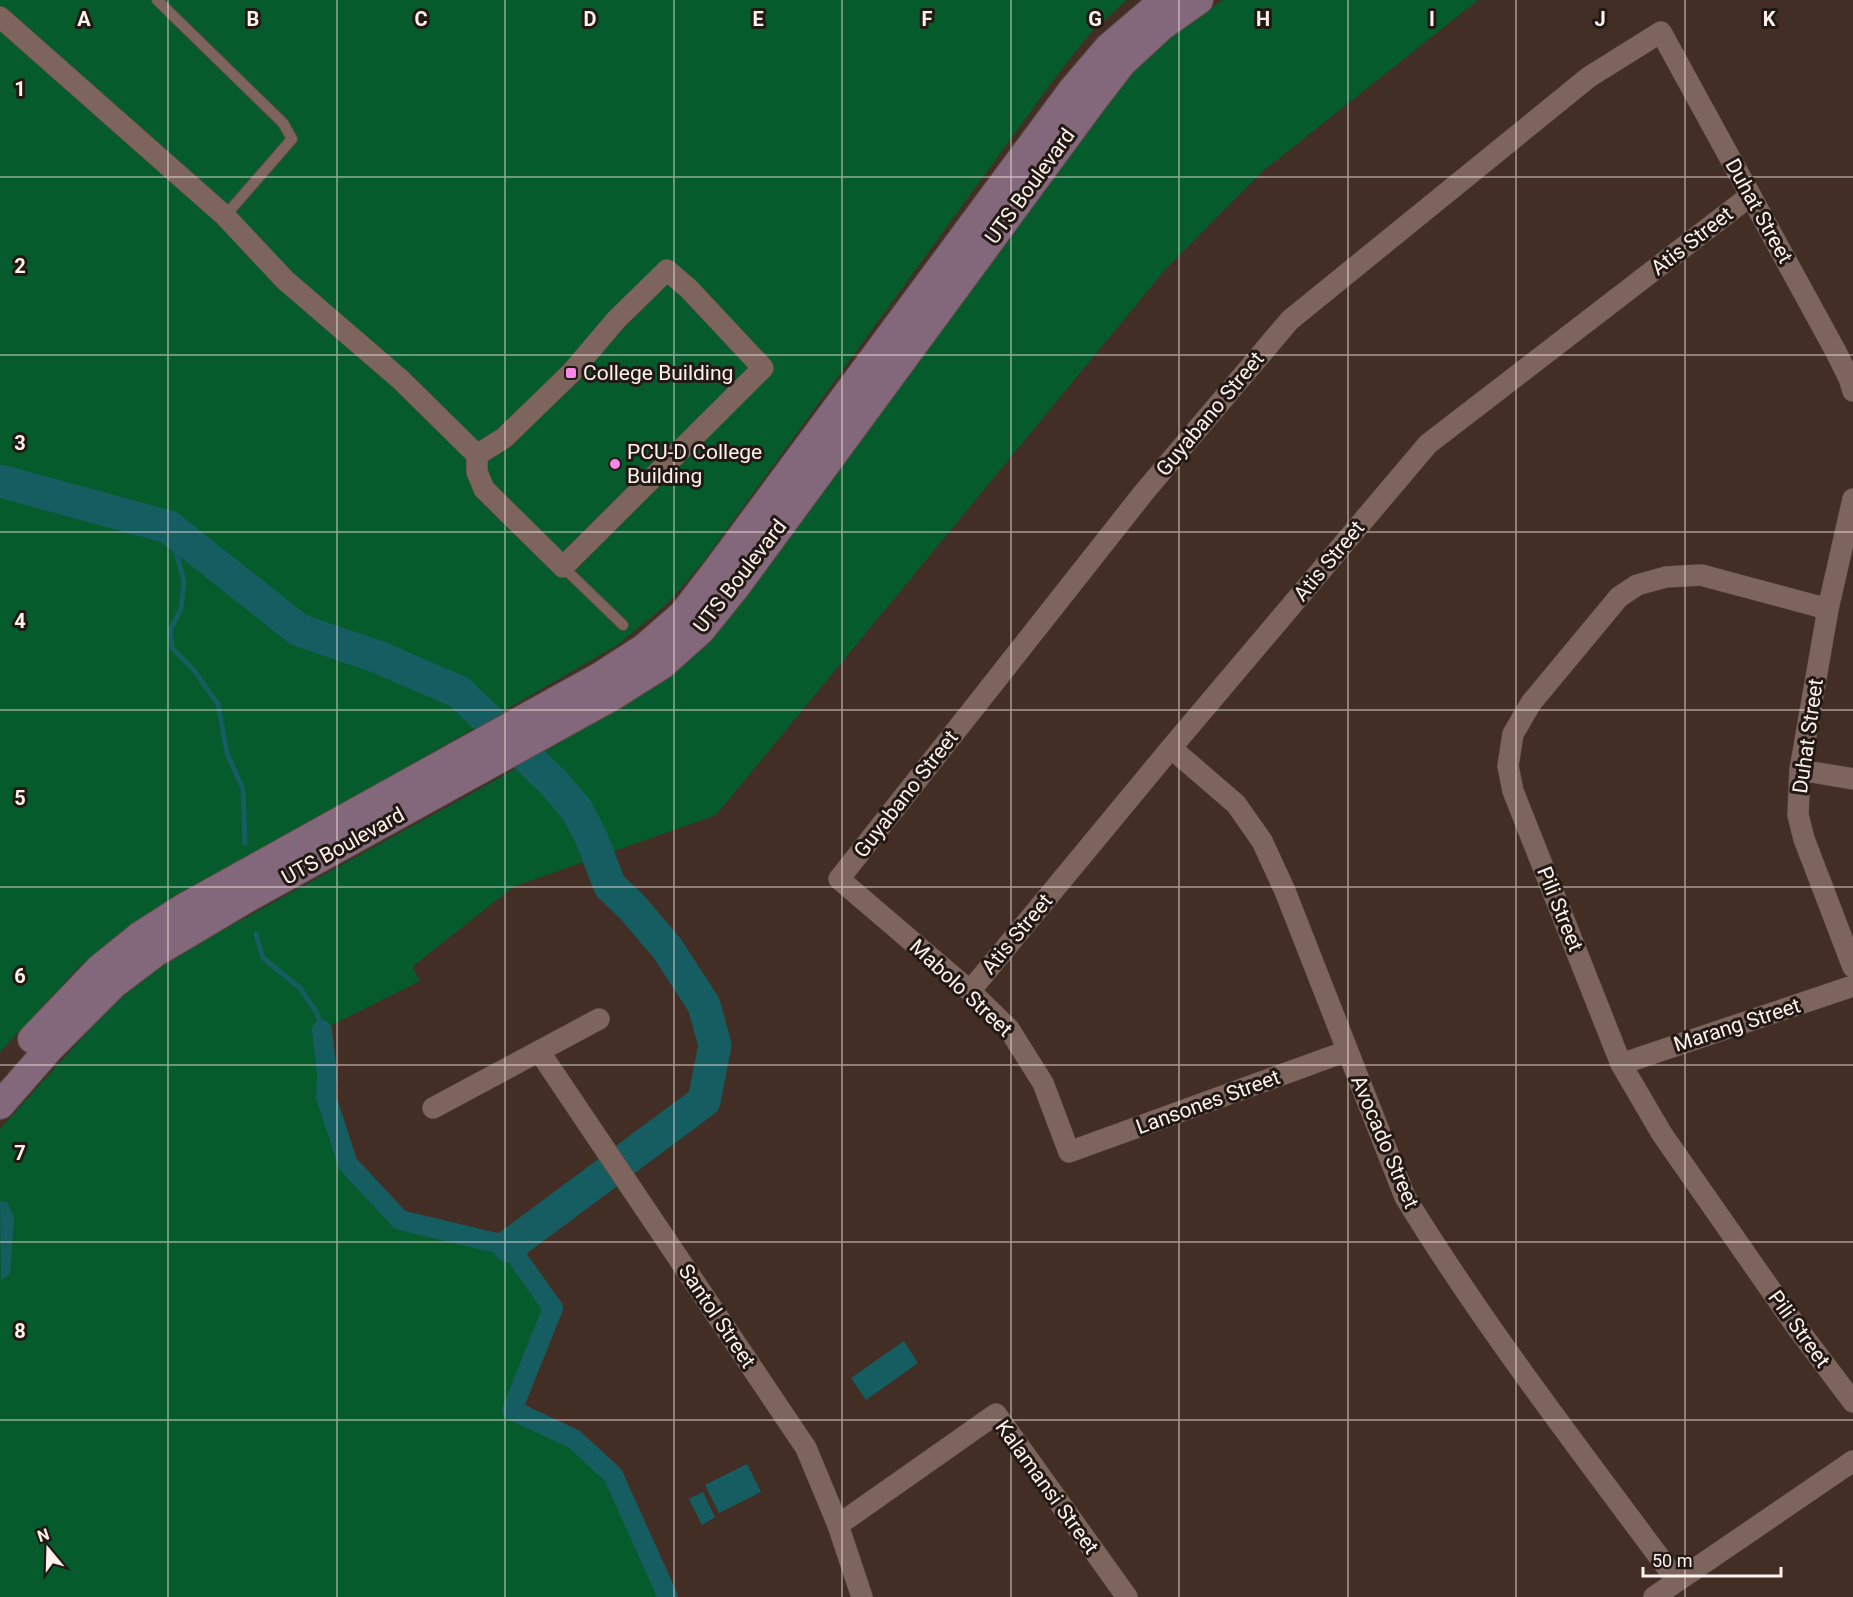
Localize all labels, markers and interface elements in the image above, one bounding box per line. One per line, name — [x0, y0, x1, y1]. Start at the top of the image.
text: A — [77, 7, 91, 31]
text: B — [247, 7, 259, 31]
text: C — [414, 7, 428, 31]
text: D — [584, 7, 597, 31]
text: E — [752, 7, 764, 31]
text: F — [922, 7, 933, 31]
text: G — [1088, 7, 1102, 31]
text: H — [1256, 7, 1270, 31]
text: I — [1429, 7, 1435, 31]
text: J — [1594, 7, 1606, 31]
text: K — [1763, 7, 1776, 31]
text: 1 — [14, 77, 26, 101]
street label: UTS Boulevard — [980, 124, 1080, 248]
street label: Duhat Street — [1720, 155, 1798, 268]
street label: Atis Street — [1646, 202, 1738, 280]
text: 2 — [14, 254, 26, 278]
street label: Guyabano Street — [1151, 347, 1269, 481]
place label: College Building — [583, 361, 733, 385]
marker: College Building — [564, 366, 578, 380]
text: 3 — [14, 431, 26, 455]
place label: PCU-D College Building — [627, 440, 762, 488]
marker: PCU-D College Building — [608, 457, 622, 471]
street label: UTS Boulevard — [688, 515, 792, 637]
street label: Atis Street — [1289, 516, 1369, 606]
text: 4 — [14, 609, 26, 633]
street label: Duhat Street — [1788, 677, 1828, 795]
street label: Guyabano Street — [849, 726, 963, 862]
text: 5 — [14, 786, 26, 810]
street label: UTS Boulevard — [277, 802, 409, 890]
street label: Pili Street — [1532, 863, 1588, 955]
street label: Atis Street — [977, 889, 1057, 979]
street label: Mabolo Street — [905, 934, 1017, 1042]
text: 6 — [14, 964, 26, 988]
street label: Marang Street — [1671, 993, 1804, 1057]
street label: Lansones Street — [1133, 1065, 1283, 1139]
street label: Avocado Street — [1346, 1072, 1424, 1212]
text: 7 — [14, 1141, 26, 1165]
street label: Santol Street — [674, 1260, 761, 1372]
street label: Pili Street — [1763, 1286, 1835, 1372]
text: 8 — [14, 1319, 26, 1343]
street label: Kalamansi Street — [991, 1416, 1104, 1559]
north arrow — [18, 1519, 78, 1579]
text: N — [35, 1524, 52, 1546]
scale bar — [1643, 1540, 1781, 1578]
text: 50 m — [1652, 1550, 1692, 1571]

